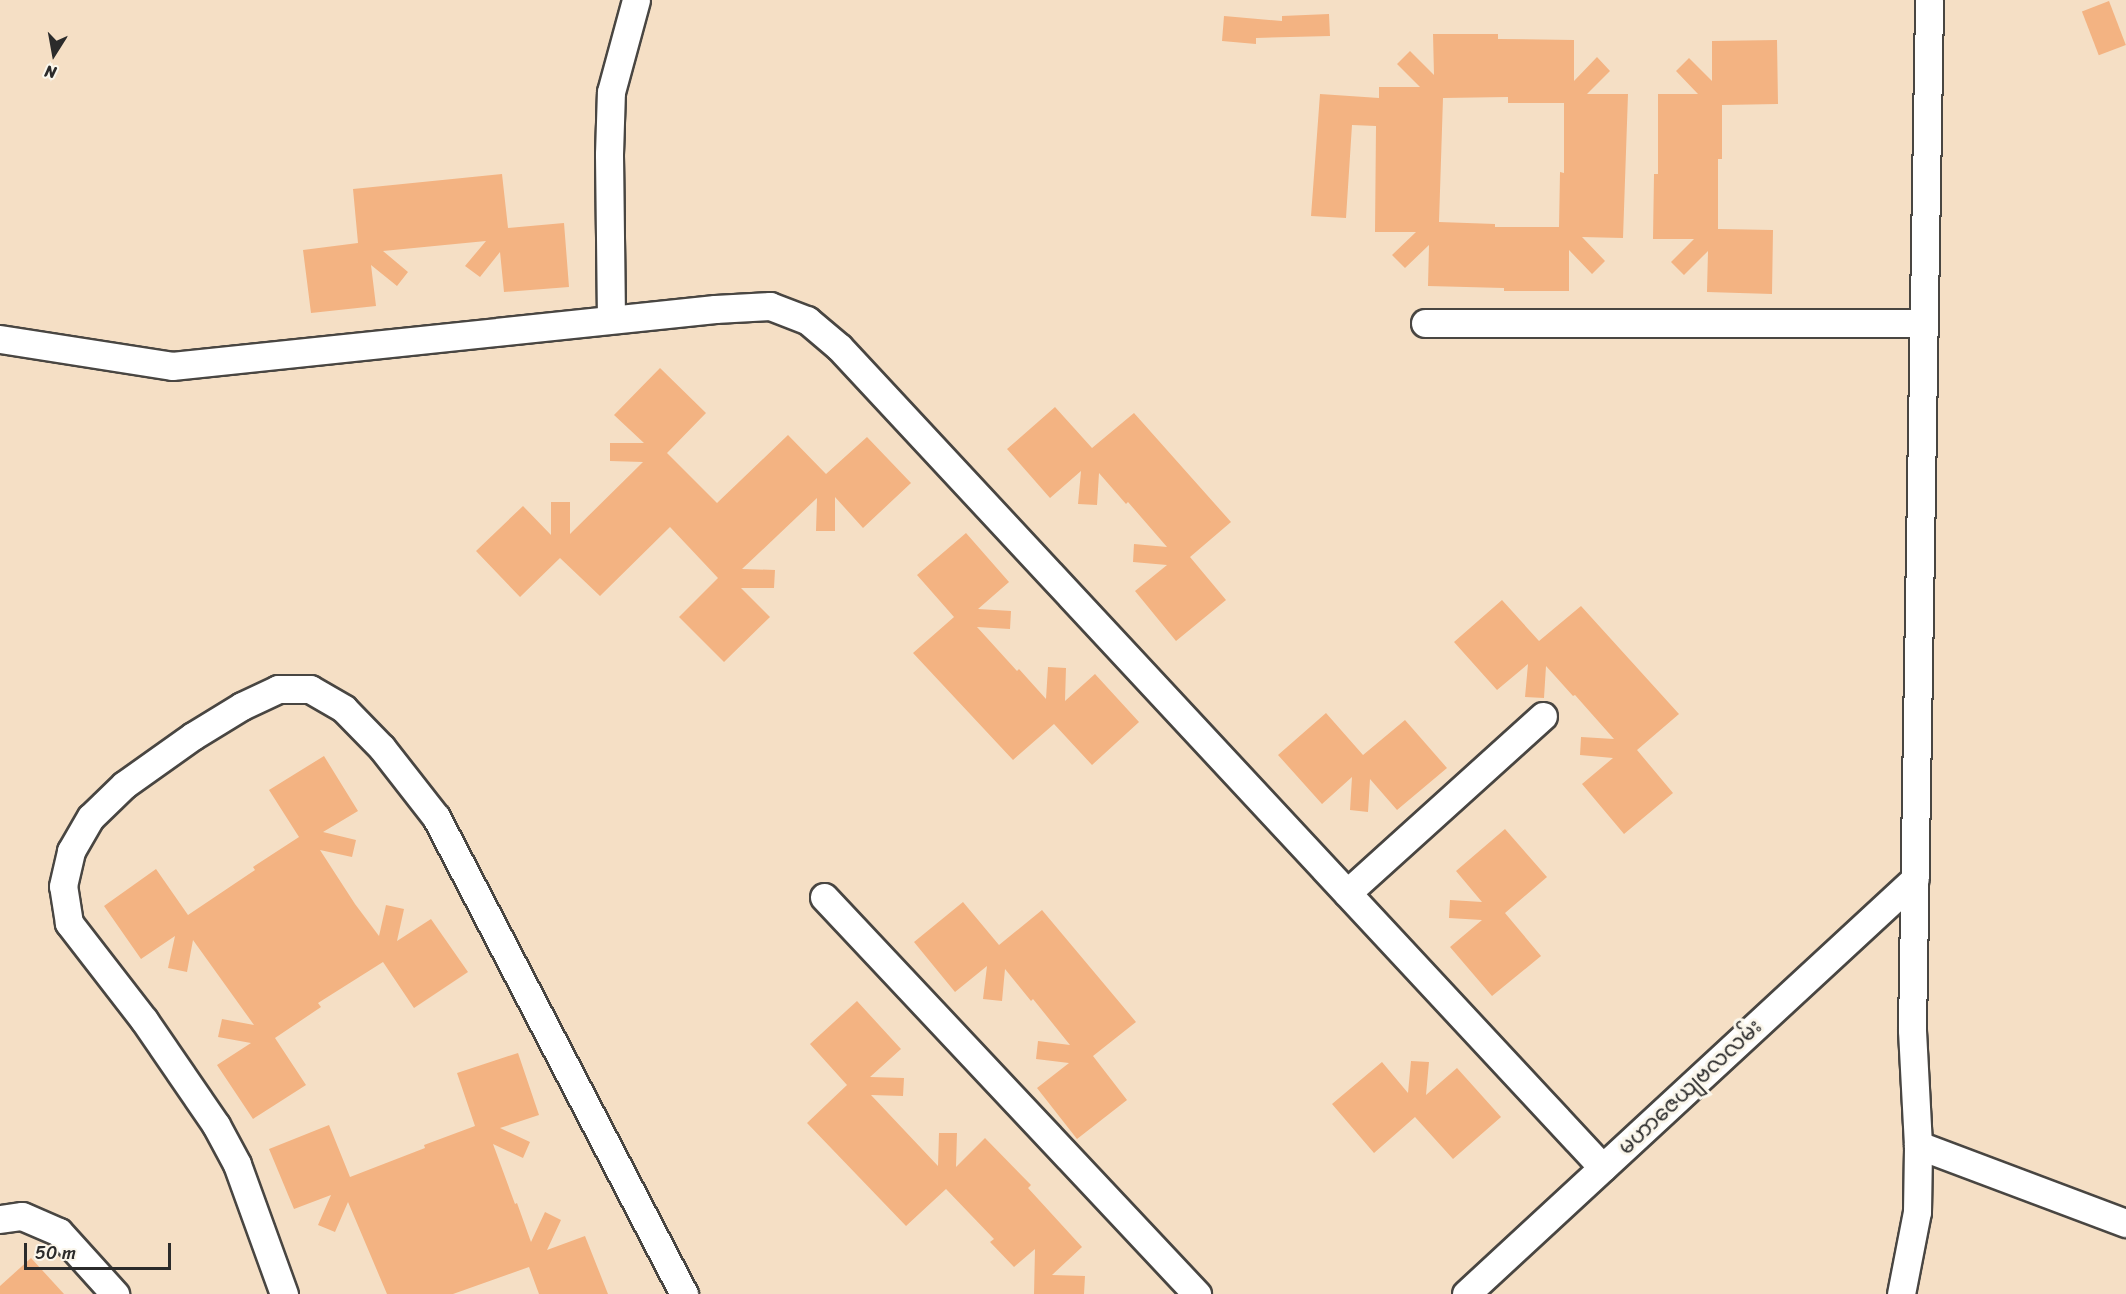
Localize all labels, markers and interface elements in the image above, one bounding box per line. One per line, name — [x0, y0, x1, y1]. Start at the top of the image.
north arrow — [24, 24, 84, 84]
text: N — [42, 57, 59, 87]
street label: မဟာဇေယျဗလလမ်း — [1613, 1014, 1767, 1160]
scale bar — [27, 1231, 174, 1269]
text: 50 m — [35, 1237, 76, 1269]

